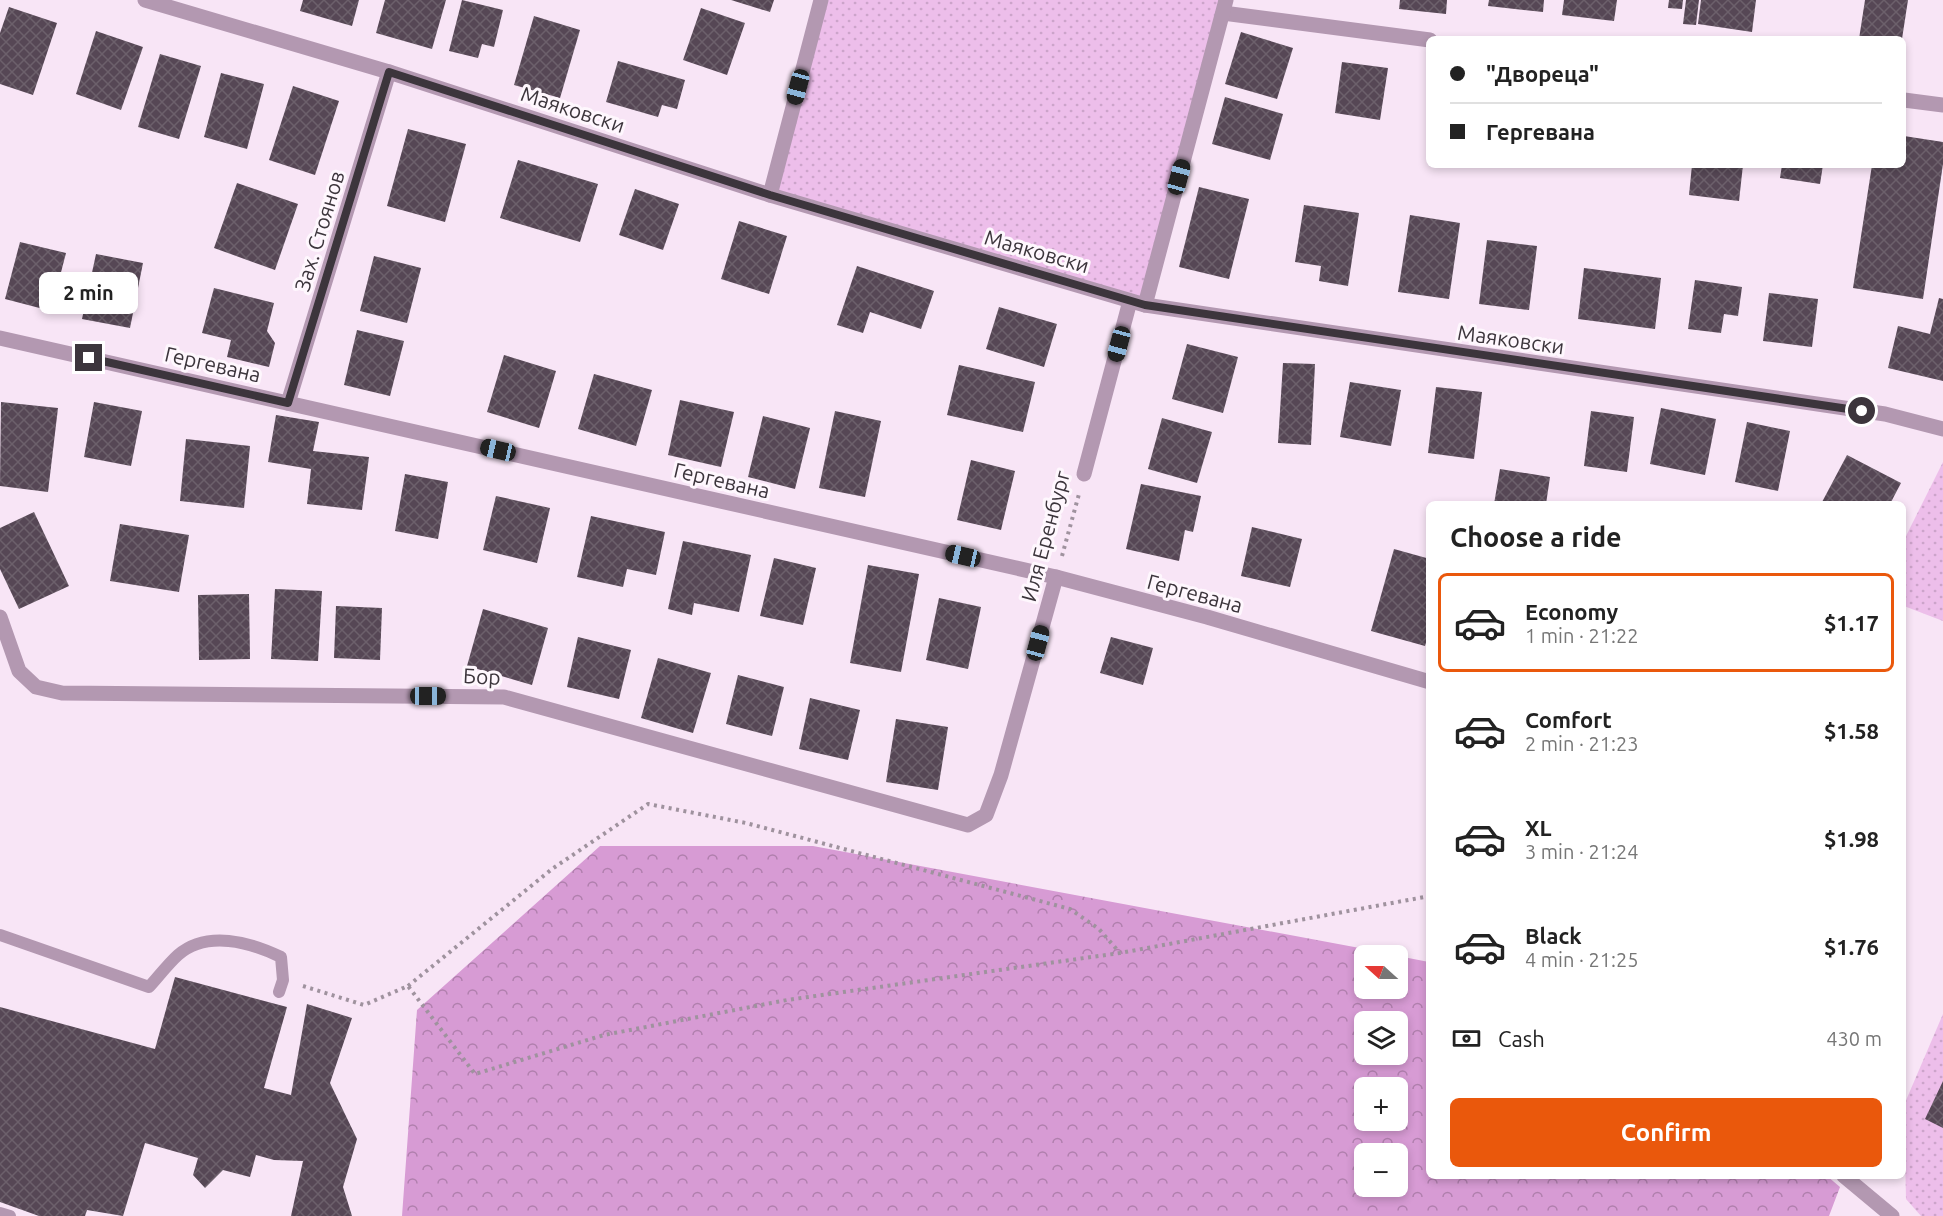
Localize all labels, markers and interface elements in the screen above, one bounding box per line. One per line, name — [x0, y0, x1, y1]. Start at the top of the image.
text: "Двореца" — [1486, 61, 1599, 86]
car — [785, 67, 811, 107]
street label: Маяковски — [518, 81, 628, 137]
text: Гергевана — [1486, 119, 1595, 144]
car — [1166, 157, 1192, 197]
street label: Зах. Стоянов — [289, 168, 349, 294]
street label: Маяковски — [982, 225, 1092, 277]
callout: 2 min — [40, 271, 138, 313]
text: 2 min — [63, 281, 114, 304]
street label: Маяковски — [1456, 320, 1566, 358]
car — [1106, 324, 1132, 364]
street label: Гергевана — [163, 341, 263, 387]
route end — [75, 344, 102, 371]
route start — [1848, 397, 1875, 424]
car — [478, 437, 518, 463]
street label: Гергевана — [672, 457, 772, 503]
street label: Иля Еренбург — [1016, 467, 1074, 604]
text: Choose a ride — [1450, 522, 1622, 552]
car — [943, 543, 983, 569]
street label: Гергевана — [1145, 569, 1245, 617]
icon: car — [1453, 596, 1507, 650]
text: Economy — [1525, 599, 1618, 624]
text: $1.17 — [1824, 610, 1879, 635]
car — [1025, 623, 1051, 663]
text: 1 min · 21:22 — [1525, 624, 1639, 647]
street label: Бор — [463, 663, 501, 689]
car — [410, 687, 446, 705]
icon: car — [1453, 704, 1507, 758]
text: Comfort — [1525, 707, 1612, 732]
text: $1.58 — [1824, 718, 1879, 743]
text: 2 min · 21:23 — [1525, 732, 1639, 755]
icon: car — [1453, 812, 1507, 866]
text: XL — [1525, 815, 1552, 840]
text: $1.98 — [1824, 826, 1879, 851]
text: 3 min · 21:24 — [1525, 840, 1639, 863]
icon: car — [1453, 920, 1507, 974]
text: Black — [1525, 923, 1582, 948]
text: $1.76 — [1824, 934, 1879, 959]
north arrow — [1354, 945, 1408, 999]
map controls — [1354, 945, 1408, 1197]
text: 4 min · 21:25 — [1525, 948, 1639, 971]
button: layers — [1354, 1011, 1408, 1065]
icon: cash — [1450, 1022, 1483, 1055]
text: Cash — [1498, 1026, 1545, 1051]
text: 430 m — [1826, 1027, 1882, 1050]
button: + — [1354, 1077, 1408, 1131]
button: Confirm — [1450, 1098, 1882, 1167]
button: − — [1354, 1143, 1408, 1197]

